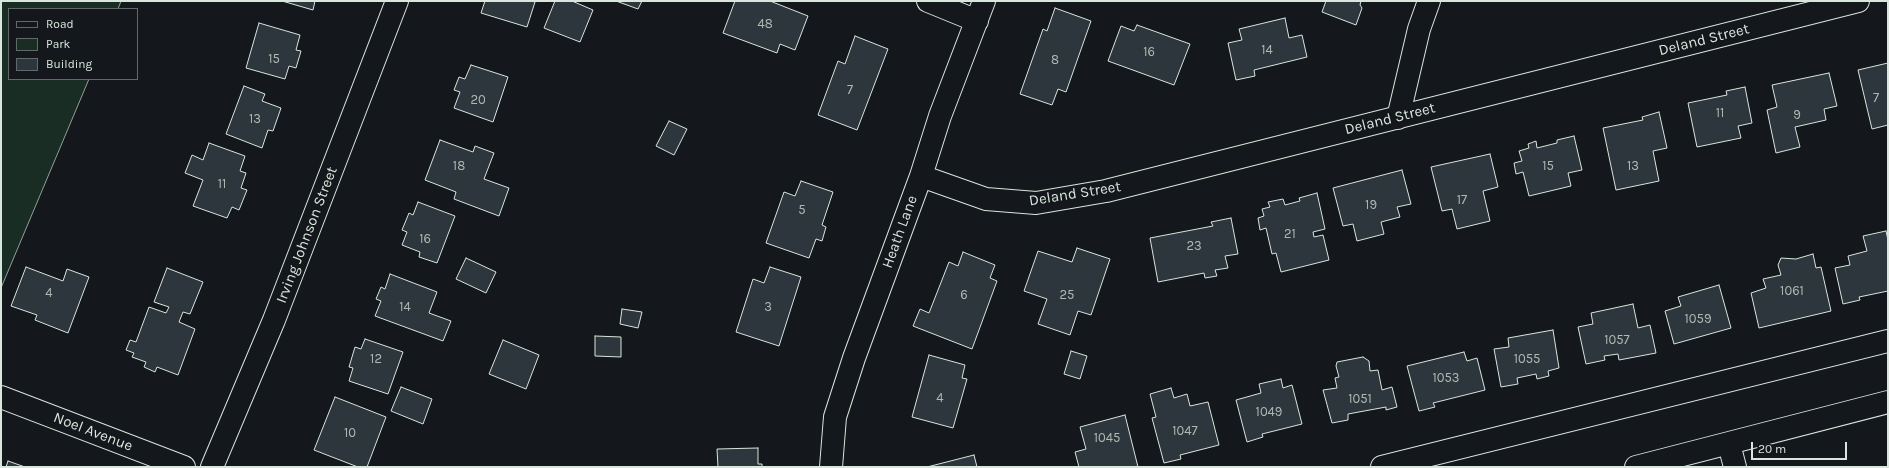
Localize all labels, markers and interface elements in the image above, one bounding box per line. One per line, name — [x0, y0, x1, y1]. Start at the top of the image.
legend — [8, 8, 138, 80]
house number: 48 — [757, 16, 773, 32]
text: Road — [46, 17, 74, 31]
street label: Deland Street — [1657, 20, 1751, 60]
text: Park — [46, 37, 70, 51]
house number: 14 — [1261, 42, 1273, 58]
house number: 16 — [1143, 44, 1155, 60]
house number: 15 — [268, 51, 280, 67]
house number: 8 — [1051, 52, 1059, 68]
text: Building — [46, 57, 92, 71]
house number: 7 — [847, 82, 853, 98]
house number: 7 — [1873, 90, 1879, 106]
house number: 20 — [470, 92, 486, 108]
street label: Deland Street — [1343, 99, 1437, 139]
house number: 11 — [1716, 105, 1724, 121]
house number: 9 — [1793, 107, 1801, 123]
house number: 13 — [249, 111, 261, 127]
house number: 18 — [453, 158, 465, 174]
house number: 15 — [1542, 158, 1554, 174]
house number: 13 — [1627, 158, 1639, 174]
street label: Irving Johnson Street — [273, 164, 341, 306]
house number: 11 — [218, 176, 226, 192]
street label: Deland Street — [1028, 178, 1122, 210]
house number: 17 — [1457, 192, 1467, 208]
street label: Heath Lane — [879, 193, 921, 271]
house number: 19 — [1365, 197, 1377, 213]
house number: 5 — [798, 202, 806, 218]
house number: 21 — [1284, 226, 1296, 242]
house number: 16 — [419, 231, 431, 247]
house number: 23 — [1186, 238, 1202, 254]
house number: 1061 — [1780, 283, 1804, 299]
house number: 4 — [45, 285, 53, 301]
house number: 6 — [960, 287, 968, 303]
house number: 25 — [1060, 287, 1074, 303]
house number: 14 — [399, 299, 411, 315]
house number: 3 — [764, 299, 772, 315]
house number: 1059 — [1685, 311, 1711, 327]
house number: 1057 — [1604, 332, 1630, 348]
house number: 12 — [370, 351, 382, 367]
house number: 1055 — [1514, 351, 1540, 367]
house number: 1053 — [1432, 370, 1460, 386]
house number: 4 — [936, 390, 944, 406]
house number: 1051 — [1348, 391, 1372, 407]
house number: 1049 — [1256, 404, 1282, 420]
street label: Noel Avenue — [51, 409, 135, 455]
house number: 1047 — [1172, 423, 1198, 439]
house number: 10 — [344, 425, 356, 441]
house number: 1045 — [1094, 430, 1120, 446]
scale bar — [1753, 434, 1849, 460]
text: 20 m — [1758, 442, 1786, 456]

